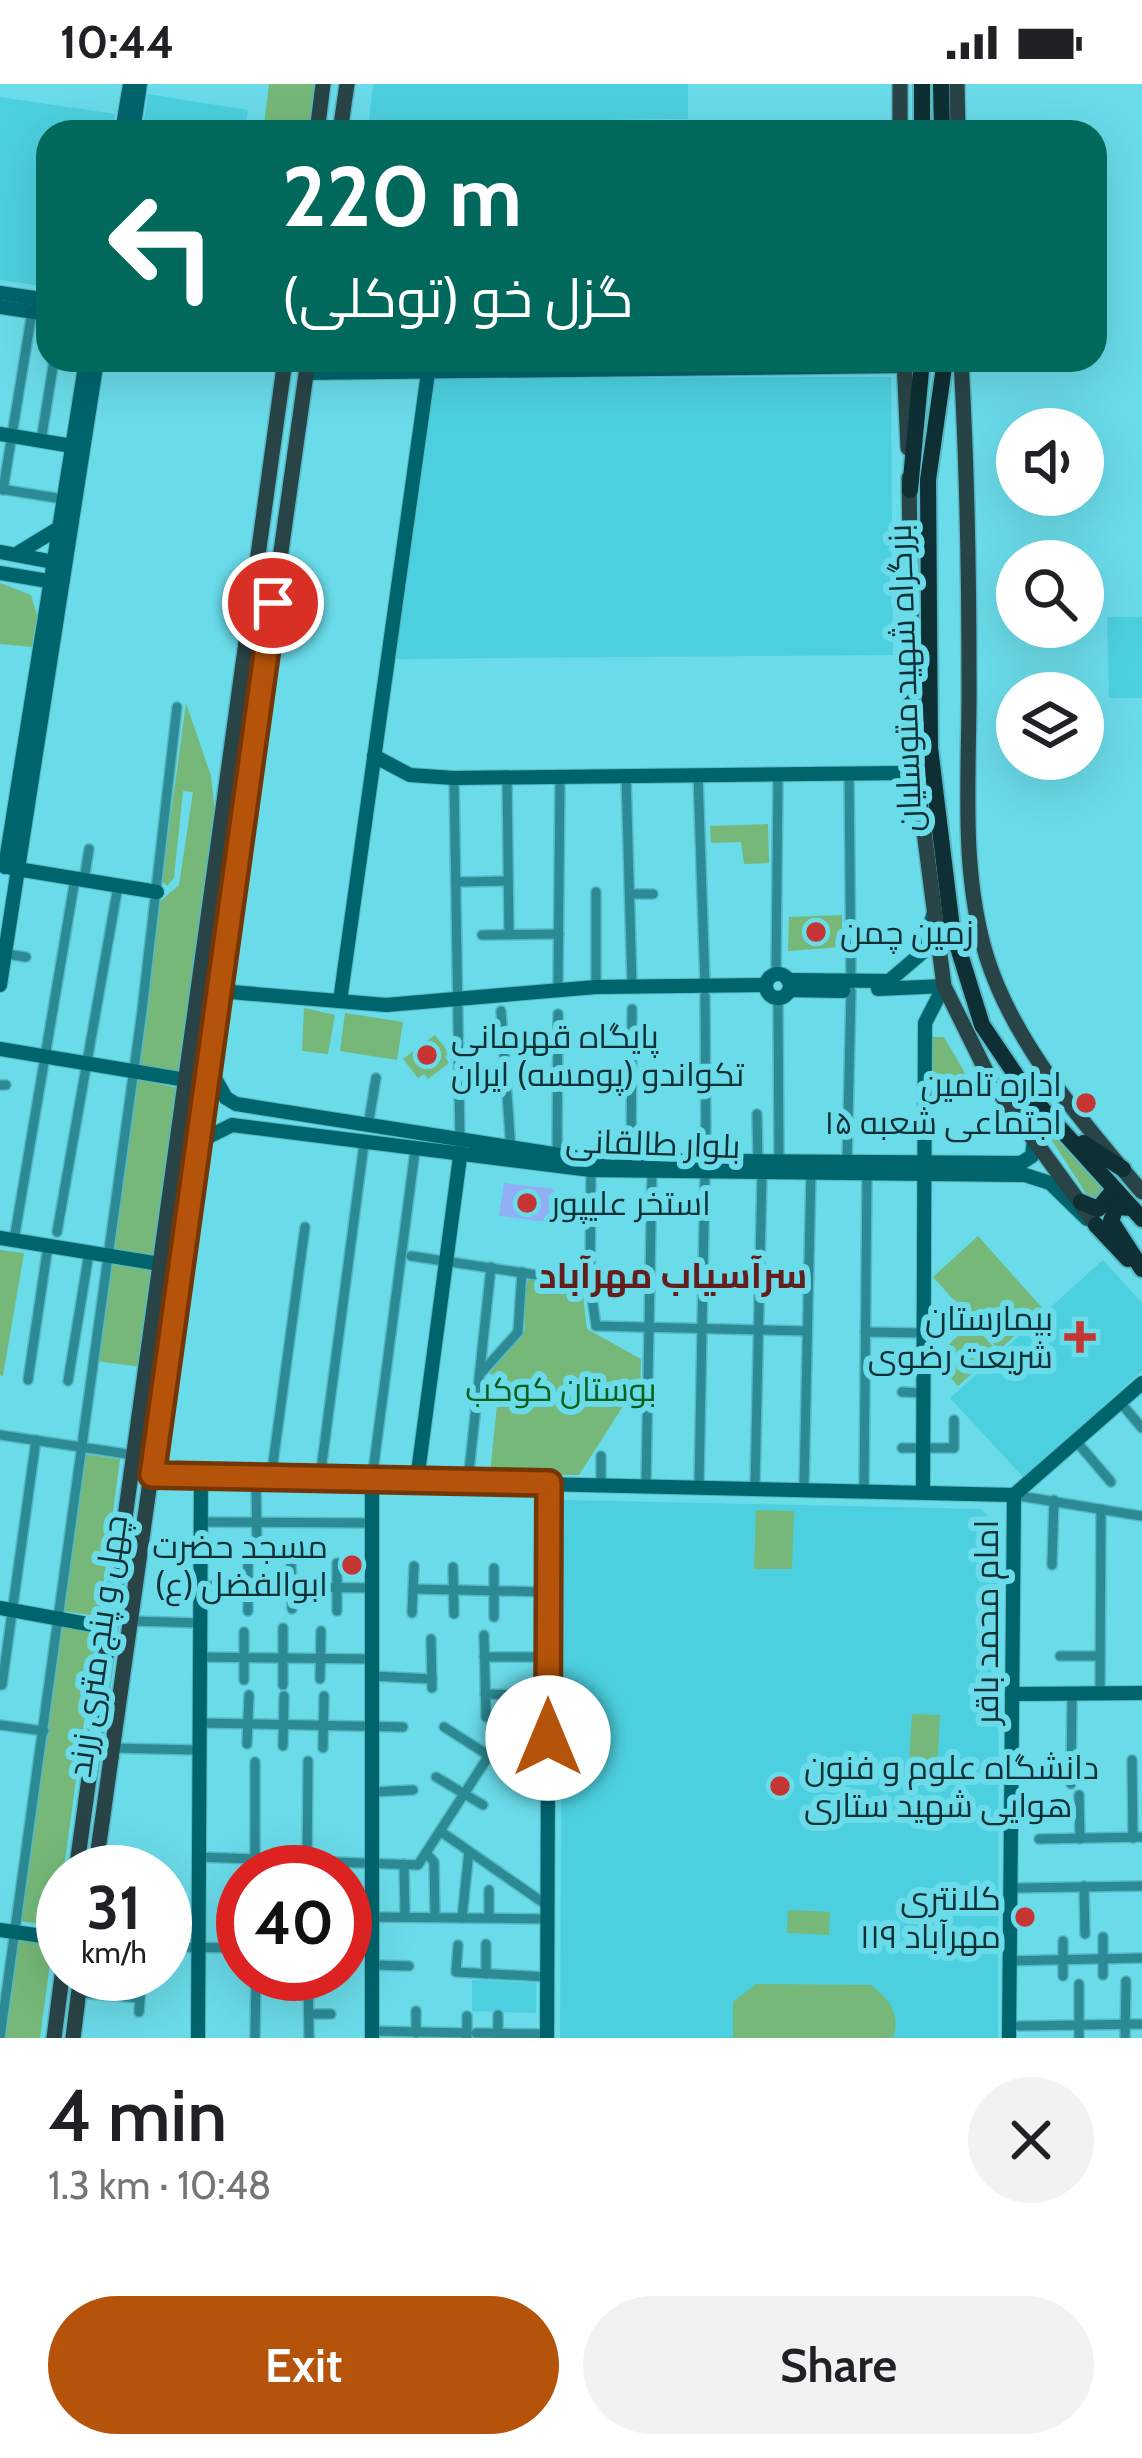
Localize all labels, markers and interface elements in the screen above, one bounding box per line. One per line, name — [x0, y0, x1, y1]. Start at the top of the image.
text: 10:44 — [60, 15, 174, 69]
text: 220 m — [282, 145, 522, 247]
icon: left — [84, 168, 240, 324]
text: گزل خو (توکلی) — [282, 265, 634, 331]
map controls — [996, 408, 1104, 780]
button: sound — [996, 408, 1104, 516]
street label: بزرگراه شهید متوسلیان — [879, 523, 929, 833]
button: search — [996, 540, 1104, 648]
pin — [222, 552, 324, 654]
icon: arrive — [240, 570, 306, 636]
button: layers — [996, 672, 1104, 780]
place label: زمین چمن — [840, 912, 974, 954]
marker: زمین چمن — [803, 919, 829, 945]
place label: پایگاه قهرمانی تکواندو (پومسه) ایران — [451, 1016, 745, 1096]
marker: پایگاه قهرمانی تکواندو (پومسه) ایران — [414, 1042, 440, 1068]
place label: اداره تامین اجتماعی شعبه ۱۵ — [824, 1064, 1062, 1143]
marker: اداره تامین اجتماعی شعبه ۱۵ — [1073, 1090, 1099, 1116]
street label: بلوار طالقانی — [565, 1120, 741, 1167]
place label: استخر علیپور — [549, 1183, 711, 1224]
marker: استخر علیپور — [514, 1190, 540, 1216]
district label: سرآسیاب مهرآباد — [539, 1253, 807, 1298]
place label: بیمارستان شریعت رضوی — [868, 1298, 1053, 1376]
marker: بیمارستان شریعت رضوی — [1064, 1321, 1096, 1353]
park label: بوستان کوکب — [465, 1369, 657, 1409]
street label: چهل و پنج متری زرند — [59, 1512, 138, 1780]
street label: امام محمد باقر — [966, 1520, 1009, 1726]
place label: مسجد حضرت ابوالفضل (ع) — [152, 1526, 328, 1607]
marker: مسجد حضرت ابوالفضل (ع) — [339, 1552, 365, 1578]
position arrow — [485, 1675, 611, 1801]
place label: دانشگاه علوم و فنون هوایی شهید ستاری — [804, 1747, 1099, 1826]
marker: دانشگاه علوم و فنون هوایی شهید ستاری — [767, 1773, 793, 1799]
speed limit sign: 40 — [216, 1845, 372, 2001]
text: 31 — [87, 1871, 141, 1944]
place label: کلانتری ۱۱۹ مهرآباد — [860, 1878, 1001, 1956]
marker: کلانتری ۱۱۹ مهرآباد — [1012, 1904, 1038, 1930]
text: km/h — [81, 1934, 147, 1971]
text: 4 min — [48, 2072, 227, 2159]
button: close — [968, 2077, 1094, 2203]
text: 1.3 km · 10:48 — [48, 2161, 271, 2209]
button: Exit — [48, 2296, 559, 2434]
button: Share — [583, 2296, 1094, 2434]

